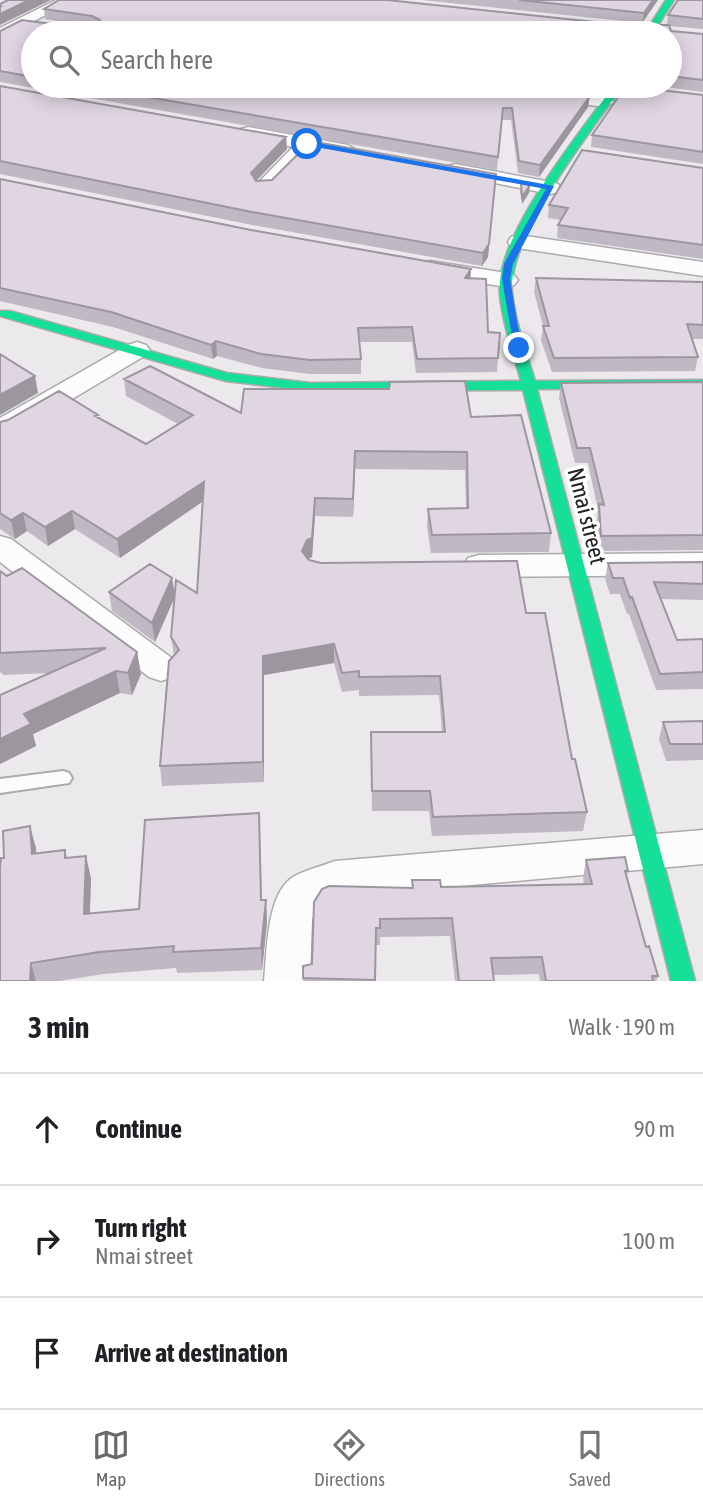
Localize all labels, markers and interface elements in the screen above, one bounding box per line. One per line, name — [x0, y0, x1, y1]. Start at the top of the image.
search box — [21, 21, 682, 98]
icon: search — [45, 41, 83, 79]
text: Search here — [101, 45, 213, 75]
route start — [291, 128, 322, 159]
route end — [503, 332, 534, 363]
street label: Nmai street — [563, 465, 611, 567]
text: 3 min — [28, 1010, 89, 1044]
text: Walk · 190 m — [569, 1014, 675, 1040]
icon: ahead — [28, 1110, 66, 1148]
text: Continue — [95, 1114, 182, 1144]
text: 90 m — [634, 1116, 675, 1142]
text: Turn right — [95, 1213, 186, 1243]
icon: right — [28, 1222, 66, 1260]
text: 100 m — [623, 1228, 675, 1254]
text: Nmai street — [95, 1243, 193, 1269]
icon: arrive — [28, 1334, 66, 1372]
text: Arrive at destination — [95, 1338, 288, 1368]
tab: Map — [92, 1426, 130, 1490]
tab: Directions — [314, 1426, 385, 1490]
tab: Saved — [569, 1426, 611, 1490]

